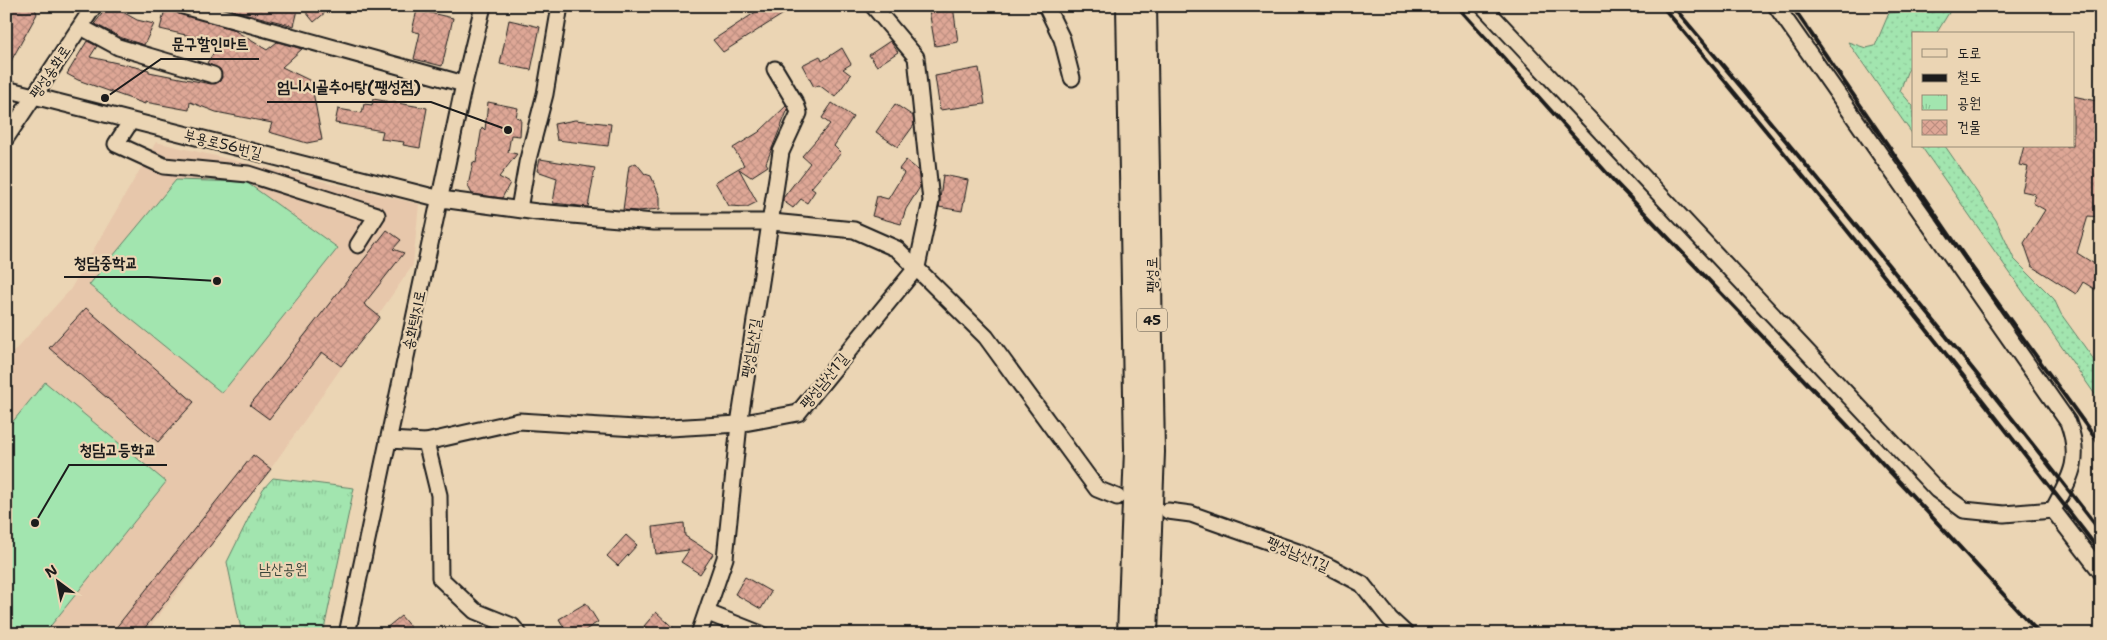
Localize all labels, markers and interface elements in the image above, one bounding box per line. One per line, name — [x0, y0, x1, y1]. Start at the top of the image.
callout: 문구할인마트 — [161, 28, 259, 59]
legend — [1912, 32, 2074, 148]
text: 문구할인마트 — [171, 33, 249, 54]
street label: 팽성송화로 — [25, 41, 75, 103]
text: 도로 — [1957, 43, 1981, 63]
text: 철도 — [1957, 67, 1981, 87]
callout: 엄니시골추어탕(팽성점) — [267, 71, 431, 102]
text: 엄니시골추어탕(팽성점) — [277, 76, 421, 97]
text: 공원 — [1957, 93, 1981, 113]
text: 건물 — [1957, 117, 1981, 137]
street label: 부용로56번길 — [182, 125, 264, 163]
callout: 청담중학교 — [64, 246, 148, 277]
text: 청담중학교 — [74, 252, 138, 273]
street label: 팽성로 — [1142, 257, 1162, 293]
street label: 송화택지로 — [398, 288, 430, 352]
road number: 45 — [1137, 308, 1167, 332]
street label: 팽성남산길 — [736, 317, 766, 379]
street label: 팽성남산1길 — [795, 349, 853, 413]
callout: 청담고등학교 — [69, 434, 167, 465]
text: 청담고등학교 — [79, 439, 157, 460]
street label: 팽성남산1길 — [1263, 532, 1333, 576]
north arrow — [32, 558, 82, 608]
park label: 남산공원 — [259, 559, 307, 579]
text: N — [42, 560, 61, 582]

